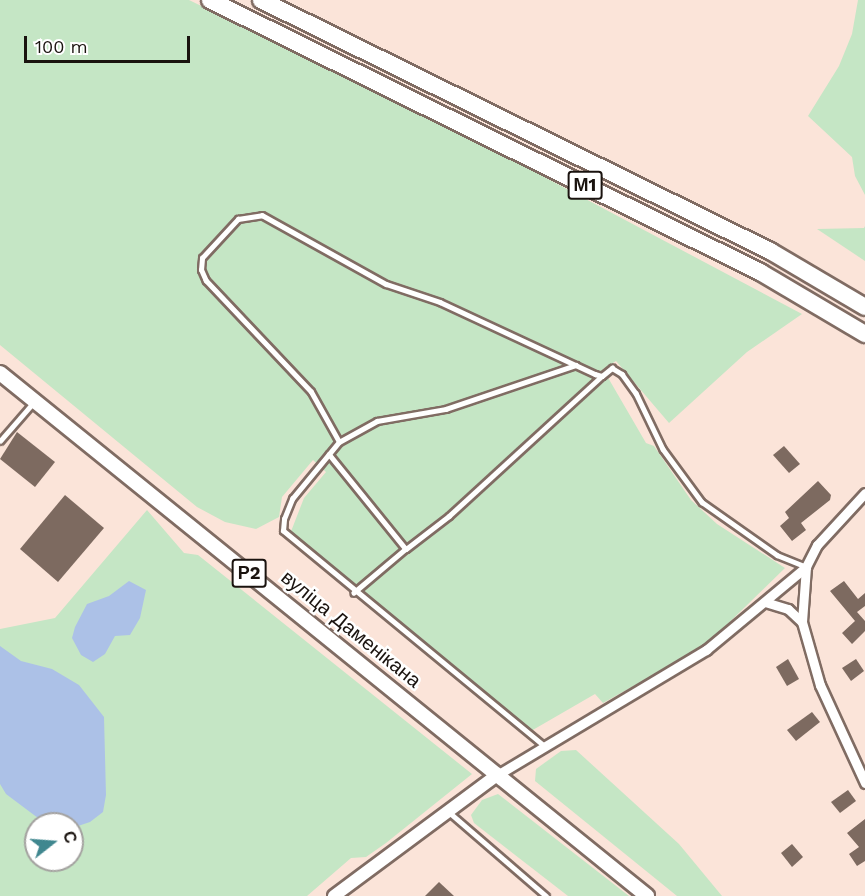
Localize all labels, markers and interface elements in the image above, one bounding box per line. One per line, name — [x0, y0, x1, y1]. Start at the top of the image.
scale bar — [27, 24, 194, 62]
text: 100 m — [35, 36, 88, 57]
road number: М1 — [567, 170, 603, 200]
road number: Р2 — [231, 558, 267, 588]
street label: вуліца Даменікана — [276, 565, 426, 693]
north arrow — [24, 812, 84, 872]
text: С — [59, 829, 81, 845]

